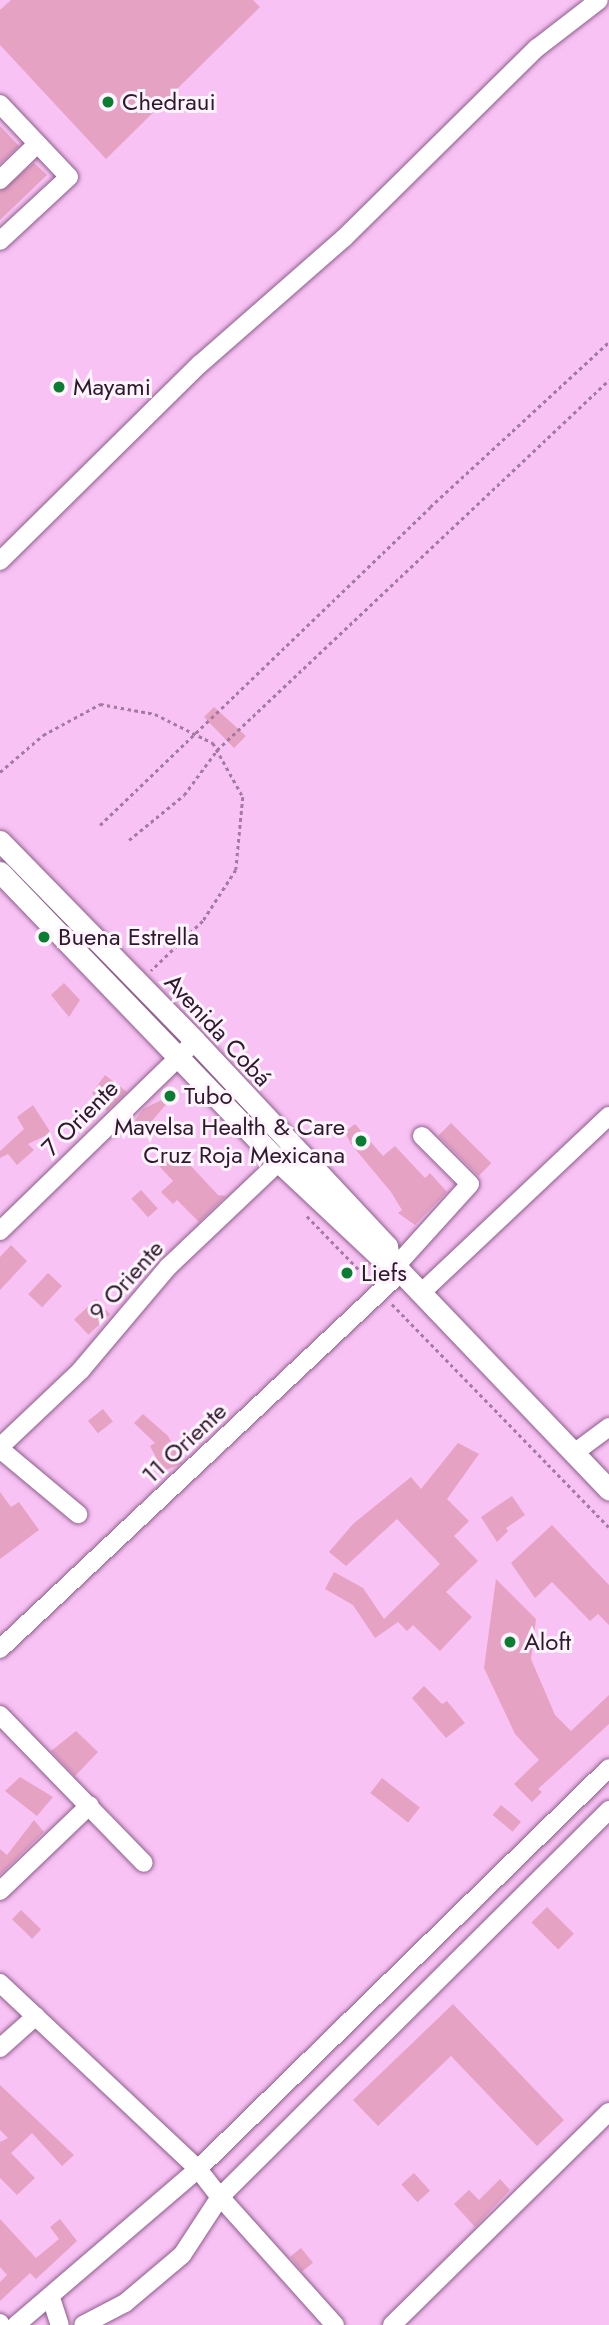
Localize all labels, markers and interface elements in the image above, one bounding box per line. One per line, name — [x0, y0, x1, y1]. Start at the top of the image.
place label: Chedraui — [122, 88, 216, 116]
marker: Chedraui — [100, 94, 116, 110]
place label: Mayami — [73, 373, 151, 401]
marker: Mayami — [51, 379, 67, 395]
place label: Buena Estrella — [58, 923, 199, 951]
marker: Buena Estrella — [36, 929, 52, 945]
street label: Avenida Cobá — [159, 968, 277, 1092]
street label: 7 Oriente — [36, 1074, 124, 1162]
place label: Tubo — [184, 1082, 233, 1110]
marker: Tubo — [162, 1088, 178, 1104]
place label: Mavelsa Health & Care Cruz Roja Mexicana — [114, 1113, 345, 1169]
marker: Mavelsa Health & Care Cruz Roja Mexicana — [351, 1131, 371, 1151]
street label: 9 Oriente — [83, 1234, 169, 1326]
place label: Liefs — [361, 1259, 407, 1287]
marker: Liefs — [339, 1265, 355, 1281]
street label: 11 Oriente — [136, 1397, 232, 1489]
place label: Aloft — [524, 1628, 571, 1656]
marker: Aloft — [502, 1634, 518, 1650]

